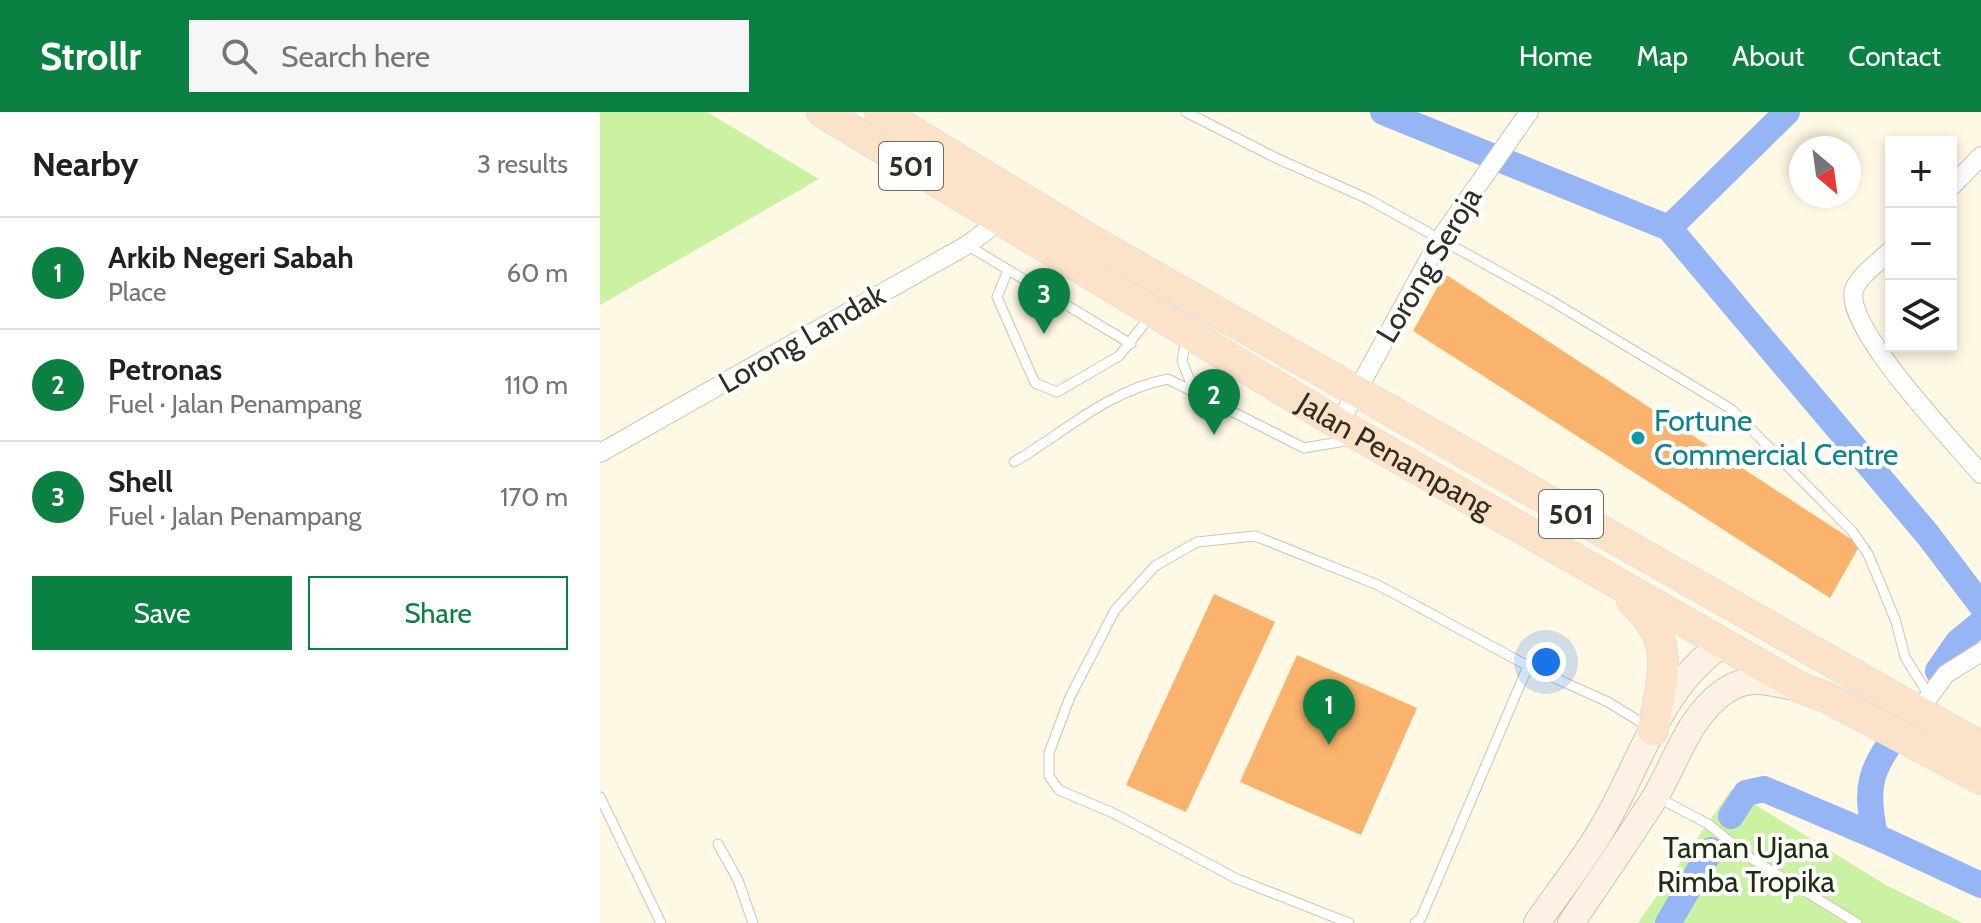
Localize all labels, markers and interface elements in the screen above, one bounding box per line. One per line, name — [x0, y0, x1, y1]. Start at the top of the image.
search box — [189, 20, 749, 92]
text: Strollr — [40, 33, 141, 80]
icon: search — [217, 34, 261, 78]
text: Search here — [281, 38, 430, 75]
text: Home — [1519, 39, 1592, 73]
text: Map — [1636, 39, 1688, 73]
text: About — [1732, 39, 1804, 73]
text: Contact — [1848, 39, 1941, 73]
north arrow — [1789, 136, 1861, 208]
map controls — [1885, 136, 1957, 352]
button: + — [1885, 136, 1957, 208]
road number: 501 — [879, 142, 943, 190]
text: Nearby — [32, 143, 139, 185]
text: 3 results — [477, 148, 568, 180]
street label: Lorong Seroja — [1368, 180, 1490, 349]
button: − — [1885, 208, 1957, 280]
text: Arkib Negeri Sabah — [108, 239, 354, 276]
text: 1 — [53, 257, 63, 289]
text: 60 m — [506, 257, 568, 289]
pin: 3 — [1018, 268, 1070, 334]
text: Place — [108, 276, 166, 308]
street label: Lorong Landak — [712, 276, 892, 401]
button: layers — [1885, 280, 1957, 352]
text: Petronas — [108, 351, 222, 388]
text: 2 — [51, 369, 65, 401]
text: 110 m — [504, 369, 568, 401]
pin: 2 — [1188, 369, 1240, 435]
street label: Jalan Penampang — [1290, 384, 1500, 526]
text: Fuel · Jalan Penampang — [108, 388, 362, 420]
place label: Fortune Commercial Centre — [1654, 402, 1898, 473]
marker: Fortune Commercial Centre — [1629, 429, 1647, 447]
text: Shell — [108, 463, 173, 500]
text: 3 — [51, 481, 65, 513]
text: 170 m — [500, 481, 568, 513]
road number: 501 — [1539, 490, 1603, 538]
text: Fuel · Jalan Penampang — [108, 500, 362, 532]
button: Save — [32, 576, 292, 650]
button: Share — [308, 576, 568, 650]
your location — [1526, 642, 1566, 682]
pin: 1 — [1303, 679, 1355, 745]
park label: Taman Ujana Rimba Tropika — [1657, 829, 1836, 900]

